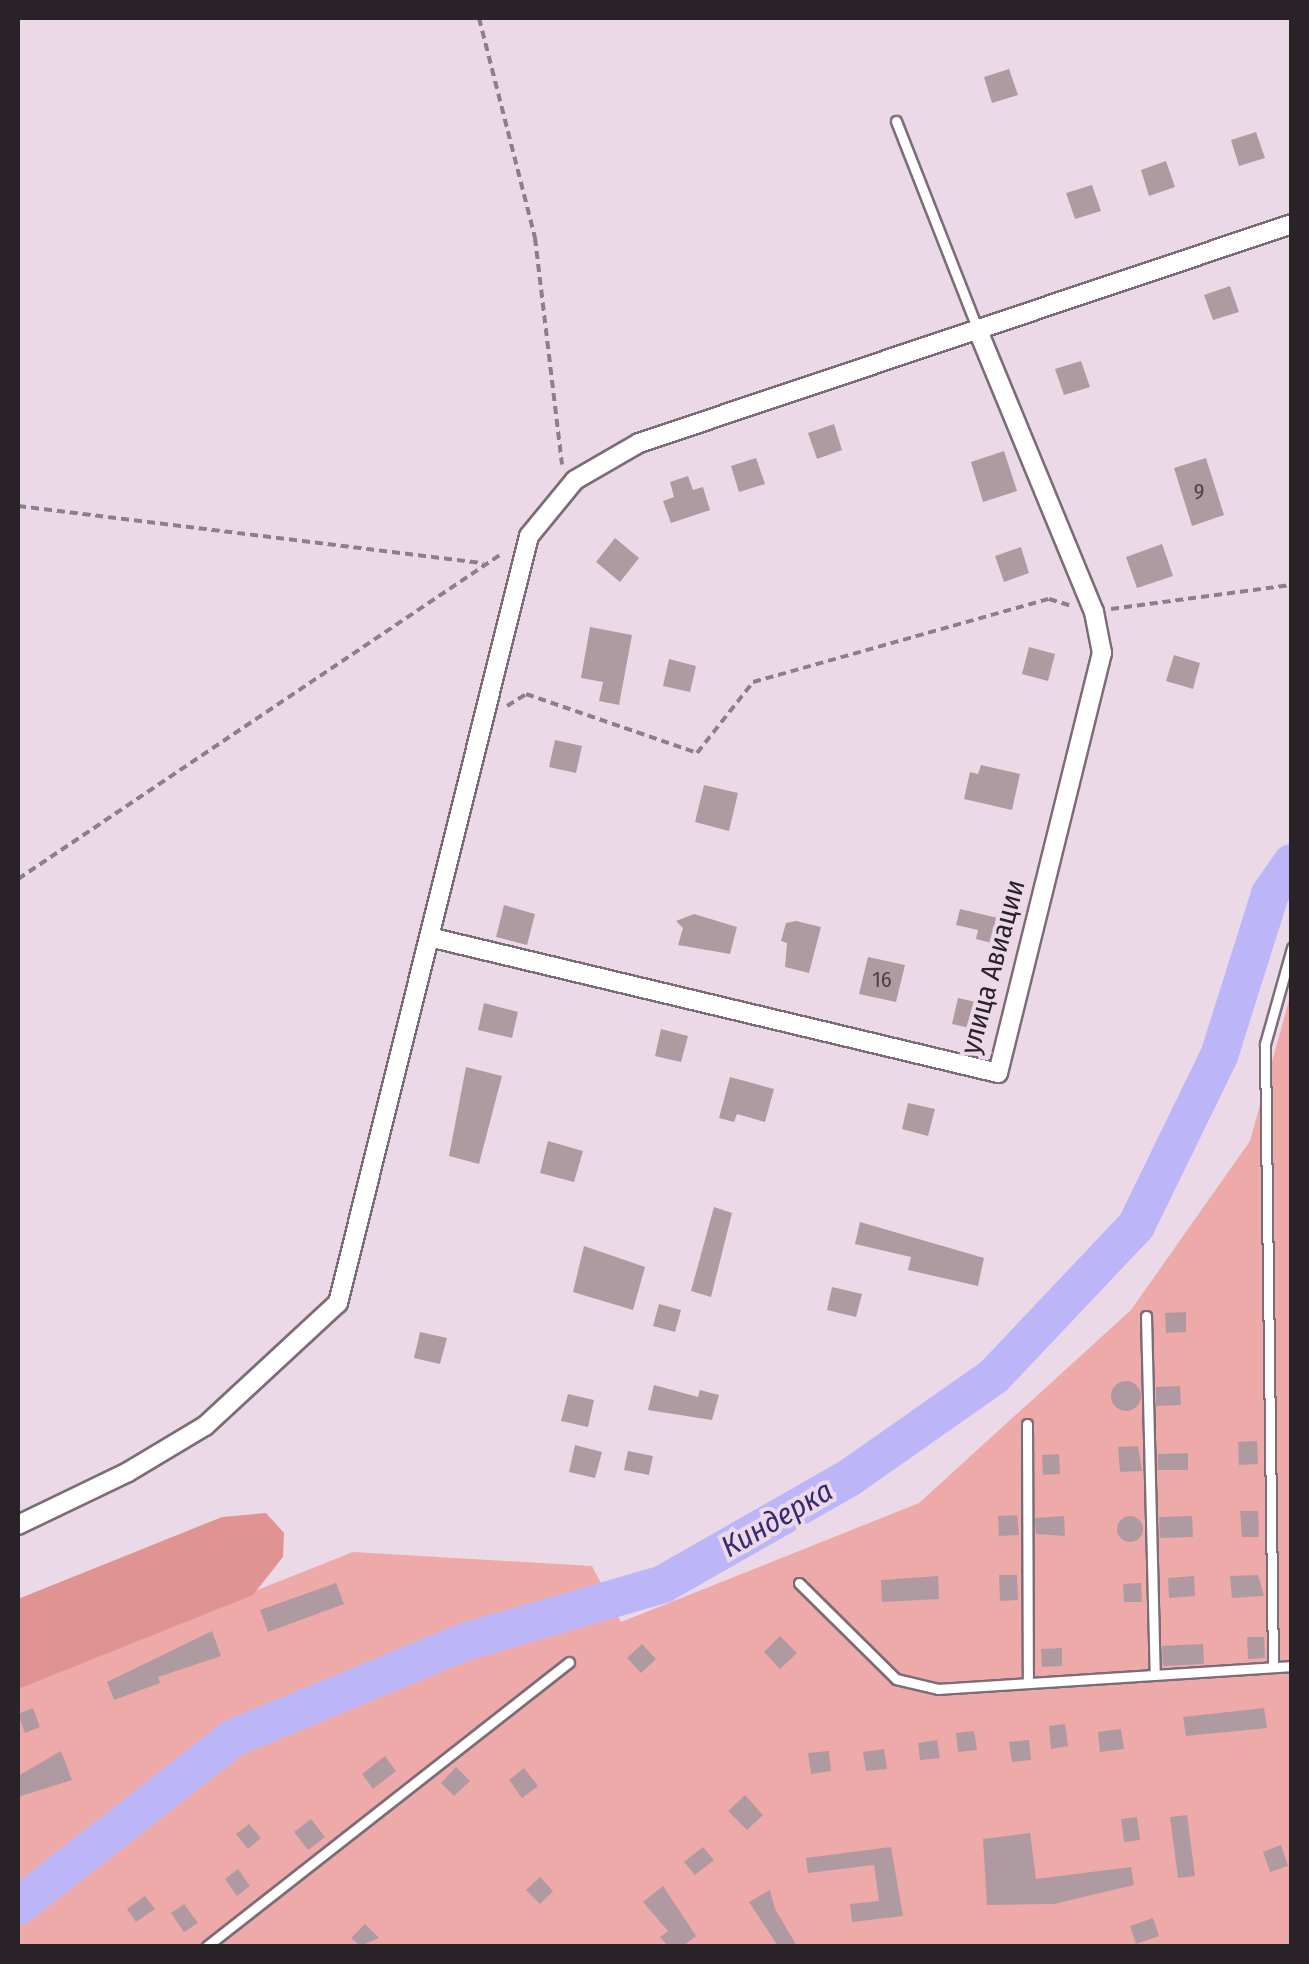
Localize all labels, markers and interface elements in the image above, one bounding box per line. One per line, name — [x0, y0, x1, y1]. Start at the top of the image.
house number: 9 — [1194, 479, 1204, 505]
street label: улица Авиации — [954, 876, 1032, 1058]
house number: 16 — [872, 967, 892, 993]
water label: Киндерка — [715, 1473, 839, 1565]

